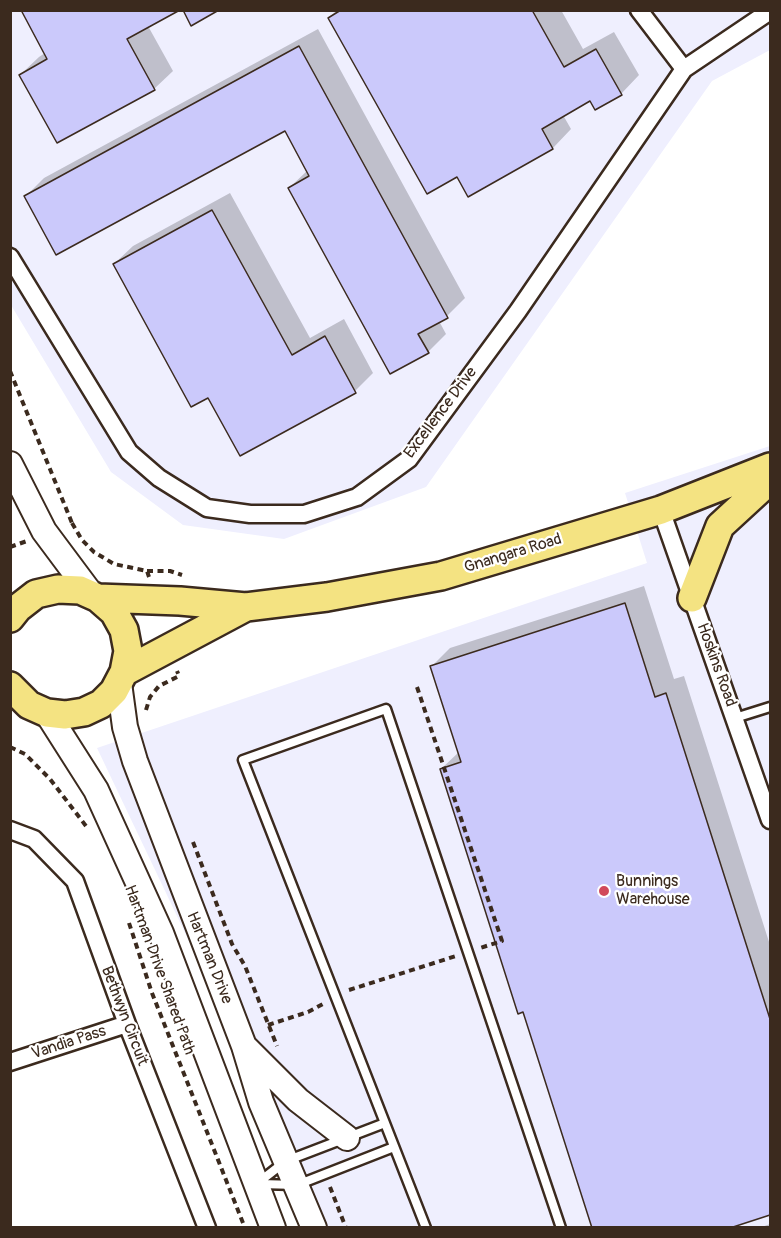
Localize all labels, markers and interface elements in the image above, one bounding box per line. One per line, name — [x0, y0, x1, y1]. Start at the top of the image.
street label: Excellence Drive — [400, 364, 482, 462]
street label: Gnangara Road — [462, 530, 564, 578]
street label: Hoskins Road — [692, 620, 740, 710]
place label: Bunnings Warehouse — [616, 872, 690, 910]
street label: Hartman Drive Shared Path — [119, 883, 199, 1057]
marker: Bunnings Warehouse — [597, 884, 611, 898]
street label: Hartman Drive — [182, 909, 236, 1007]
street label: Bethwyn Circuit — [96, 964, 152, 1068]
street label: Vandia Pass — [29, 1022, 109, 1064]

